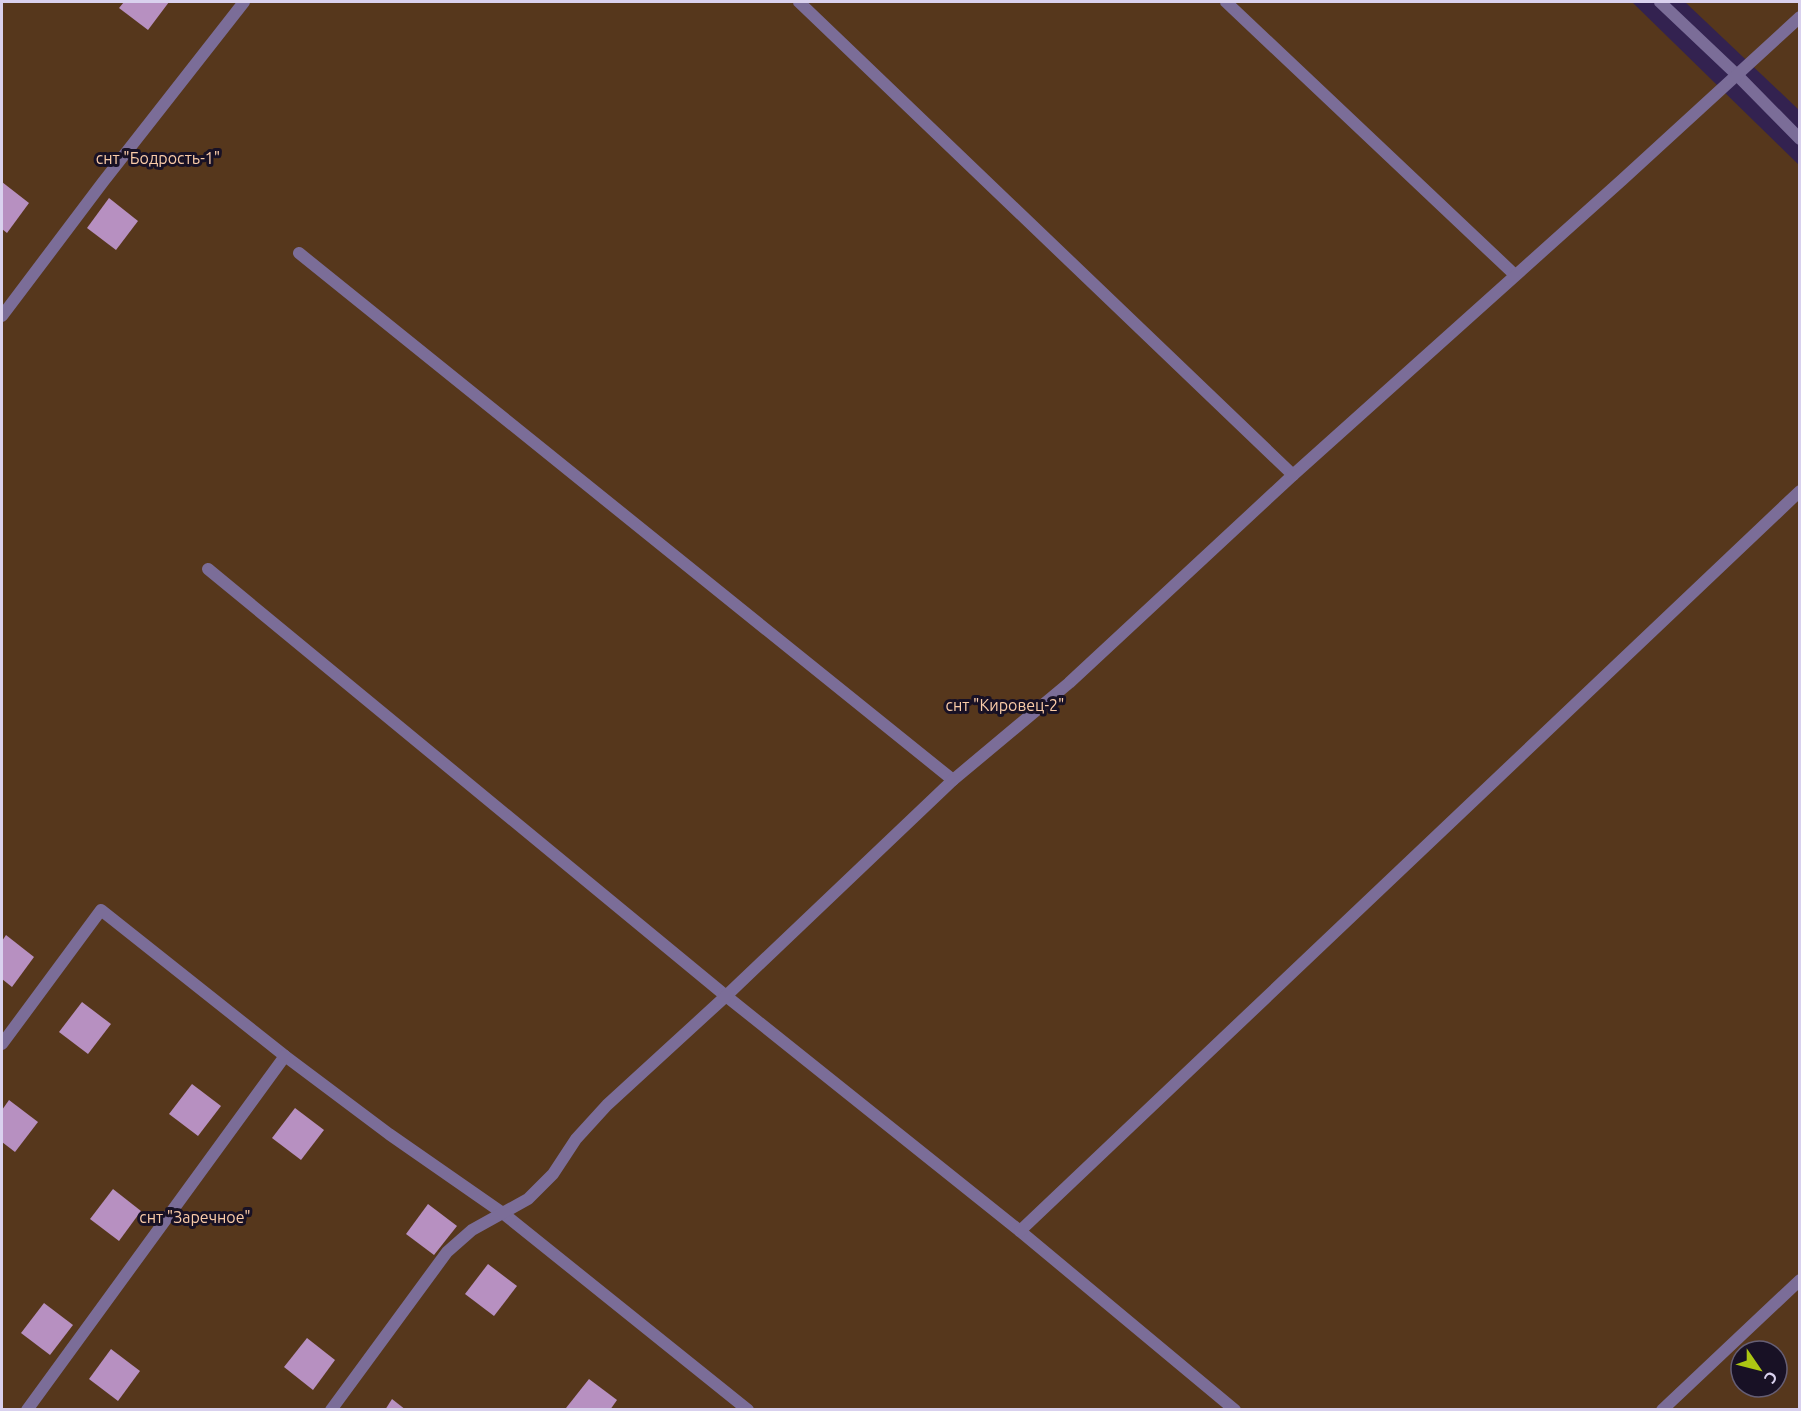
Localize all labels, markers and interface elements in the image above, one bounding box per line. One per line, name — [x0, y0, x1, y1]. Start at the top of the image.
park label: снт "Бодрость-1" — [96, 149, 220, 167]
park label: снт "Кировец-2" — [946, 696, 1064, 714]
park label: снт "Заречное" — [139, 1208, 251, 1226]
north arrow — [1729, 1339, 1789, 1399]
text: С — [1761, 1368, 1782, 1387]

